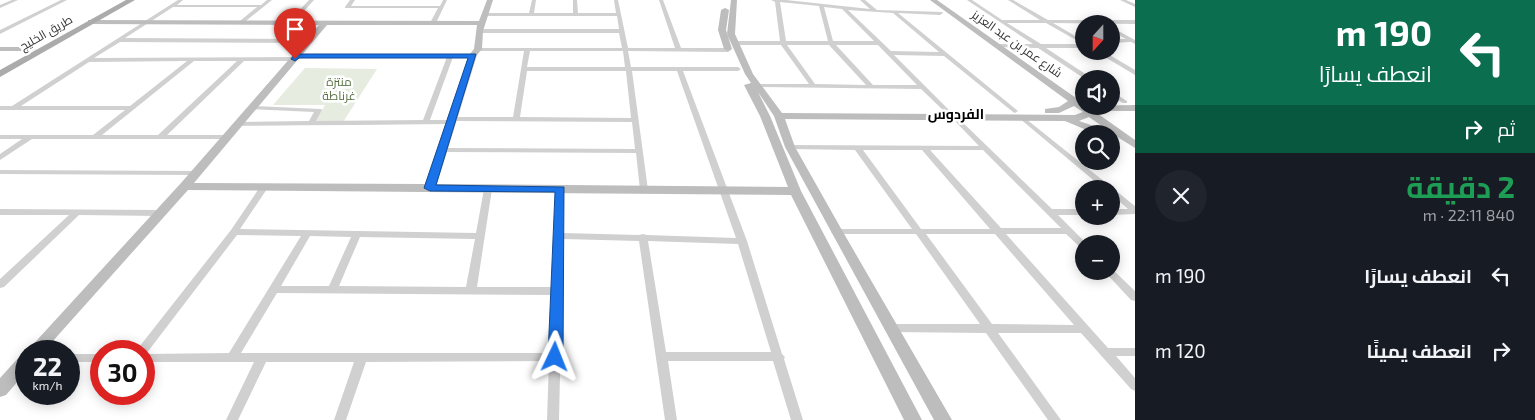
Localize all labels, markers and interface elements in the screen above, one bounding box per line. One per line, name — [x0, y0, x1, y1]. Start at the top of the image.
street label: شارع عمر بن عبد العزيز — [968, 6, 1065, 81]
pin — [274, 8, 316, 59]
street label: طريق الخليج — [17, 11, 75, 55]
text: 190 m — [1336, 11, 1432, 53]
icon: arrive — [281, 15, 309, 43]
north arrow — [1075, 15, 1120, 60]
map controls — [1075, 15, 1120, 280]
icon: left — [1450, 20, 1515, 85]
text: انعطف يسارًا — [1319, 60, 1432, 86]
button: sound — [1075, 70, 1120, 115]
park label: منتزة غرناطة — [322, 74, 356, 103]
district label: الفردوس — [928, 105, 984, 123]
icon: right — [1459, 115, 1487, 143]
text: ثم — [1497, 117, 1515, 140]
button: search — [1075, 125, 1120, 170]
text: 2 دقيقة — [1406, 168, 1515, 204]
button: close — [1155, 170, 1207, 222]
button: + — [1075, 180, 1120, 225]
text: 840 m · 22:11 — [1423, 205, 1515, 224]
button: − — [1075, 235, 1120, 280]
icon: left — [1487, 262, 1515, 290]
text: 190 m — [1155, 264, 1206, 287]
text: انعطف يسارًا — [1364, 264, 1472, 287]
position arrow — [528, 330, 580, 382]
icon: right — [1487, 337, 1515, 365]
text: 120 m — [1155, 339, 1206, 362]
text: انعطف يمينًا — [1367, 339, 1472, 362]
speed limit sign: 30 — [90, 340, 155, 405]
text: 22 — [33, 351, 62, 381]
text: km/h — [33, 378, 62, 392]

